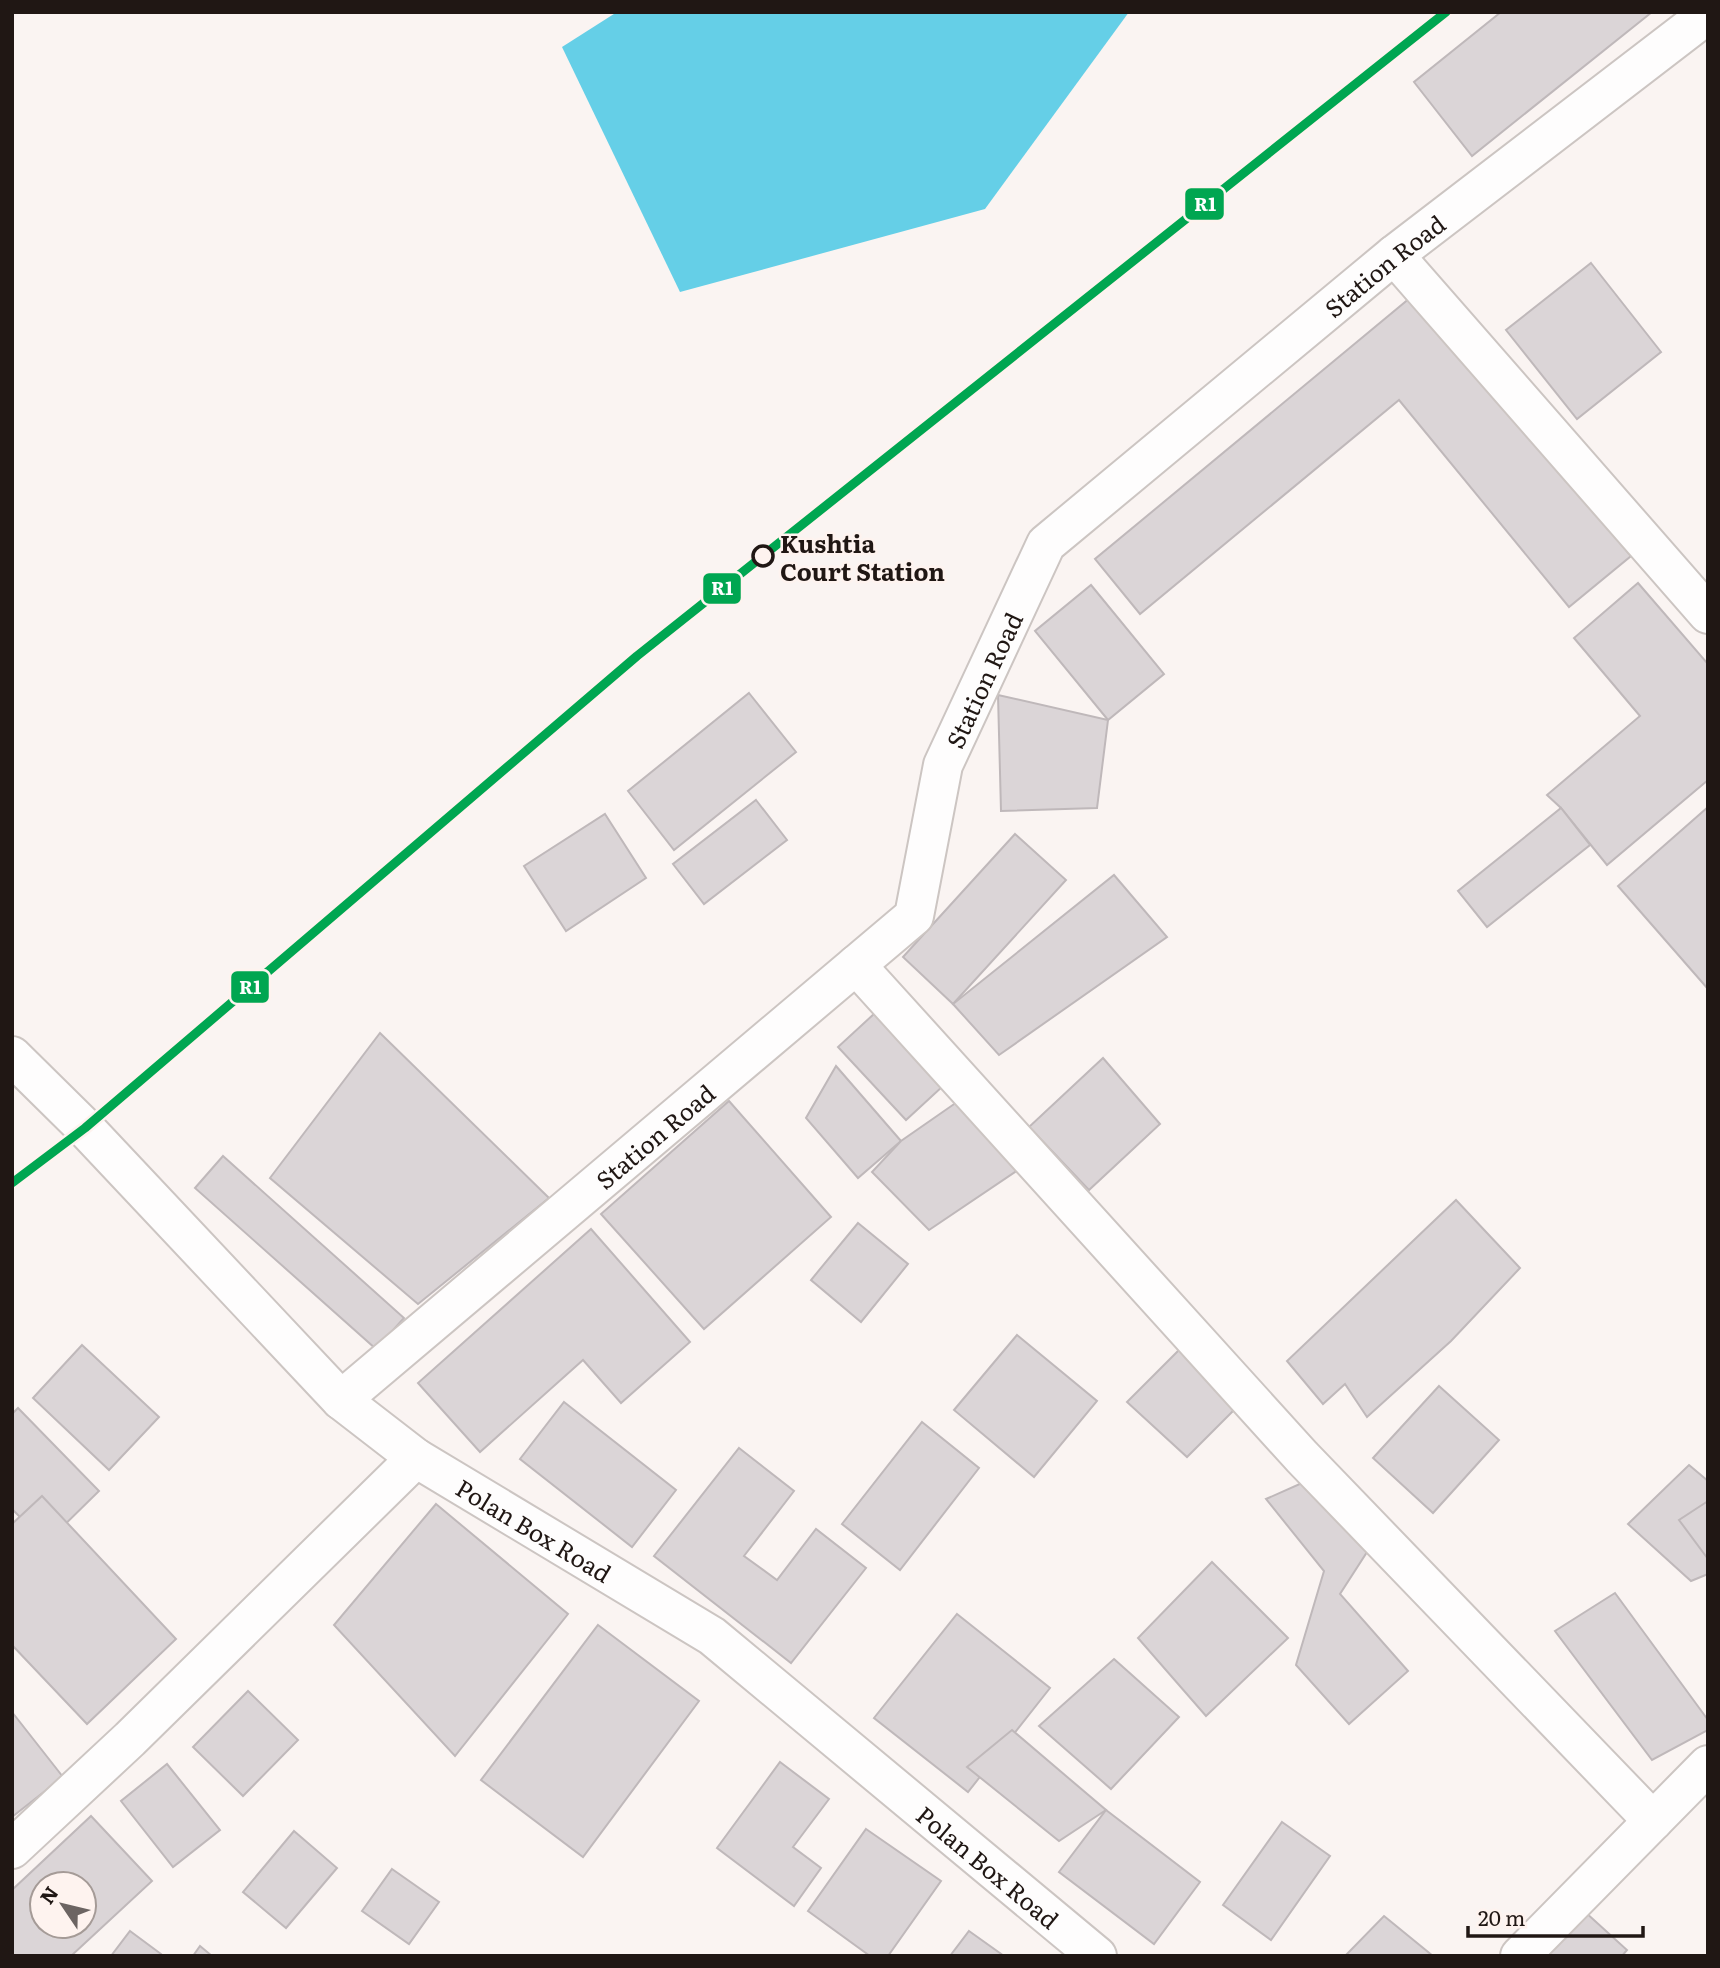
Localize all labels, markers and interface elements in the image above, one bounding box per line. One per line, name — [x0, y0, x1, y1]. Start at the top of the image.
line badge: R1 — [1184, 187, 1225, 221]
text: R1 — [1194, 189, 1216, 217]
street label: Station Road — [1316, 205, 1452, 324]
place label: Kushtia Court Station — [780, 525, 945, 588]
marker: Kushtia Court Station — [752, 545, 774, 567]
line badge: R1 — [702, 572, 742, 605]
text: R1 — [711, 573, 733, 601]
street label: Station Road — [936, 606, 1030, 753]
line badge: R1 — [230, 970, 270, 1004]
text: R1 — [239, 972, 261, 1000]
street label: Station Road — [587, 1075, 722, 1196]
street label: Polan Box Road — [450, 1469, 619, 1590]
street label: Polan Box Road — [910, 1796, 1068, 1936]
north arrow — [28, 1870, 98, 1940]
text: N — [32, 1880, 64, 1909]
scale bar — [1468, 1895, 1643, 1939]
text: 20 m — [1478, 1901, 1525, 1932]

